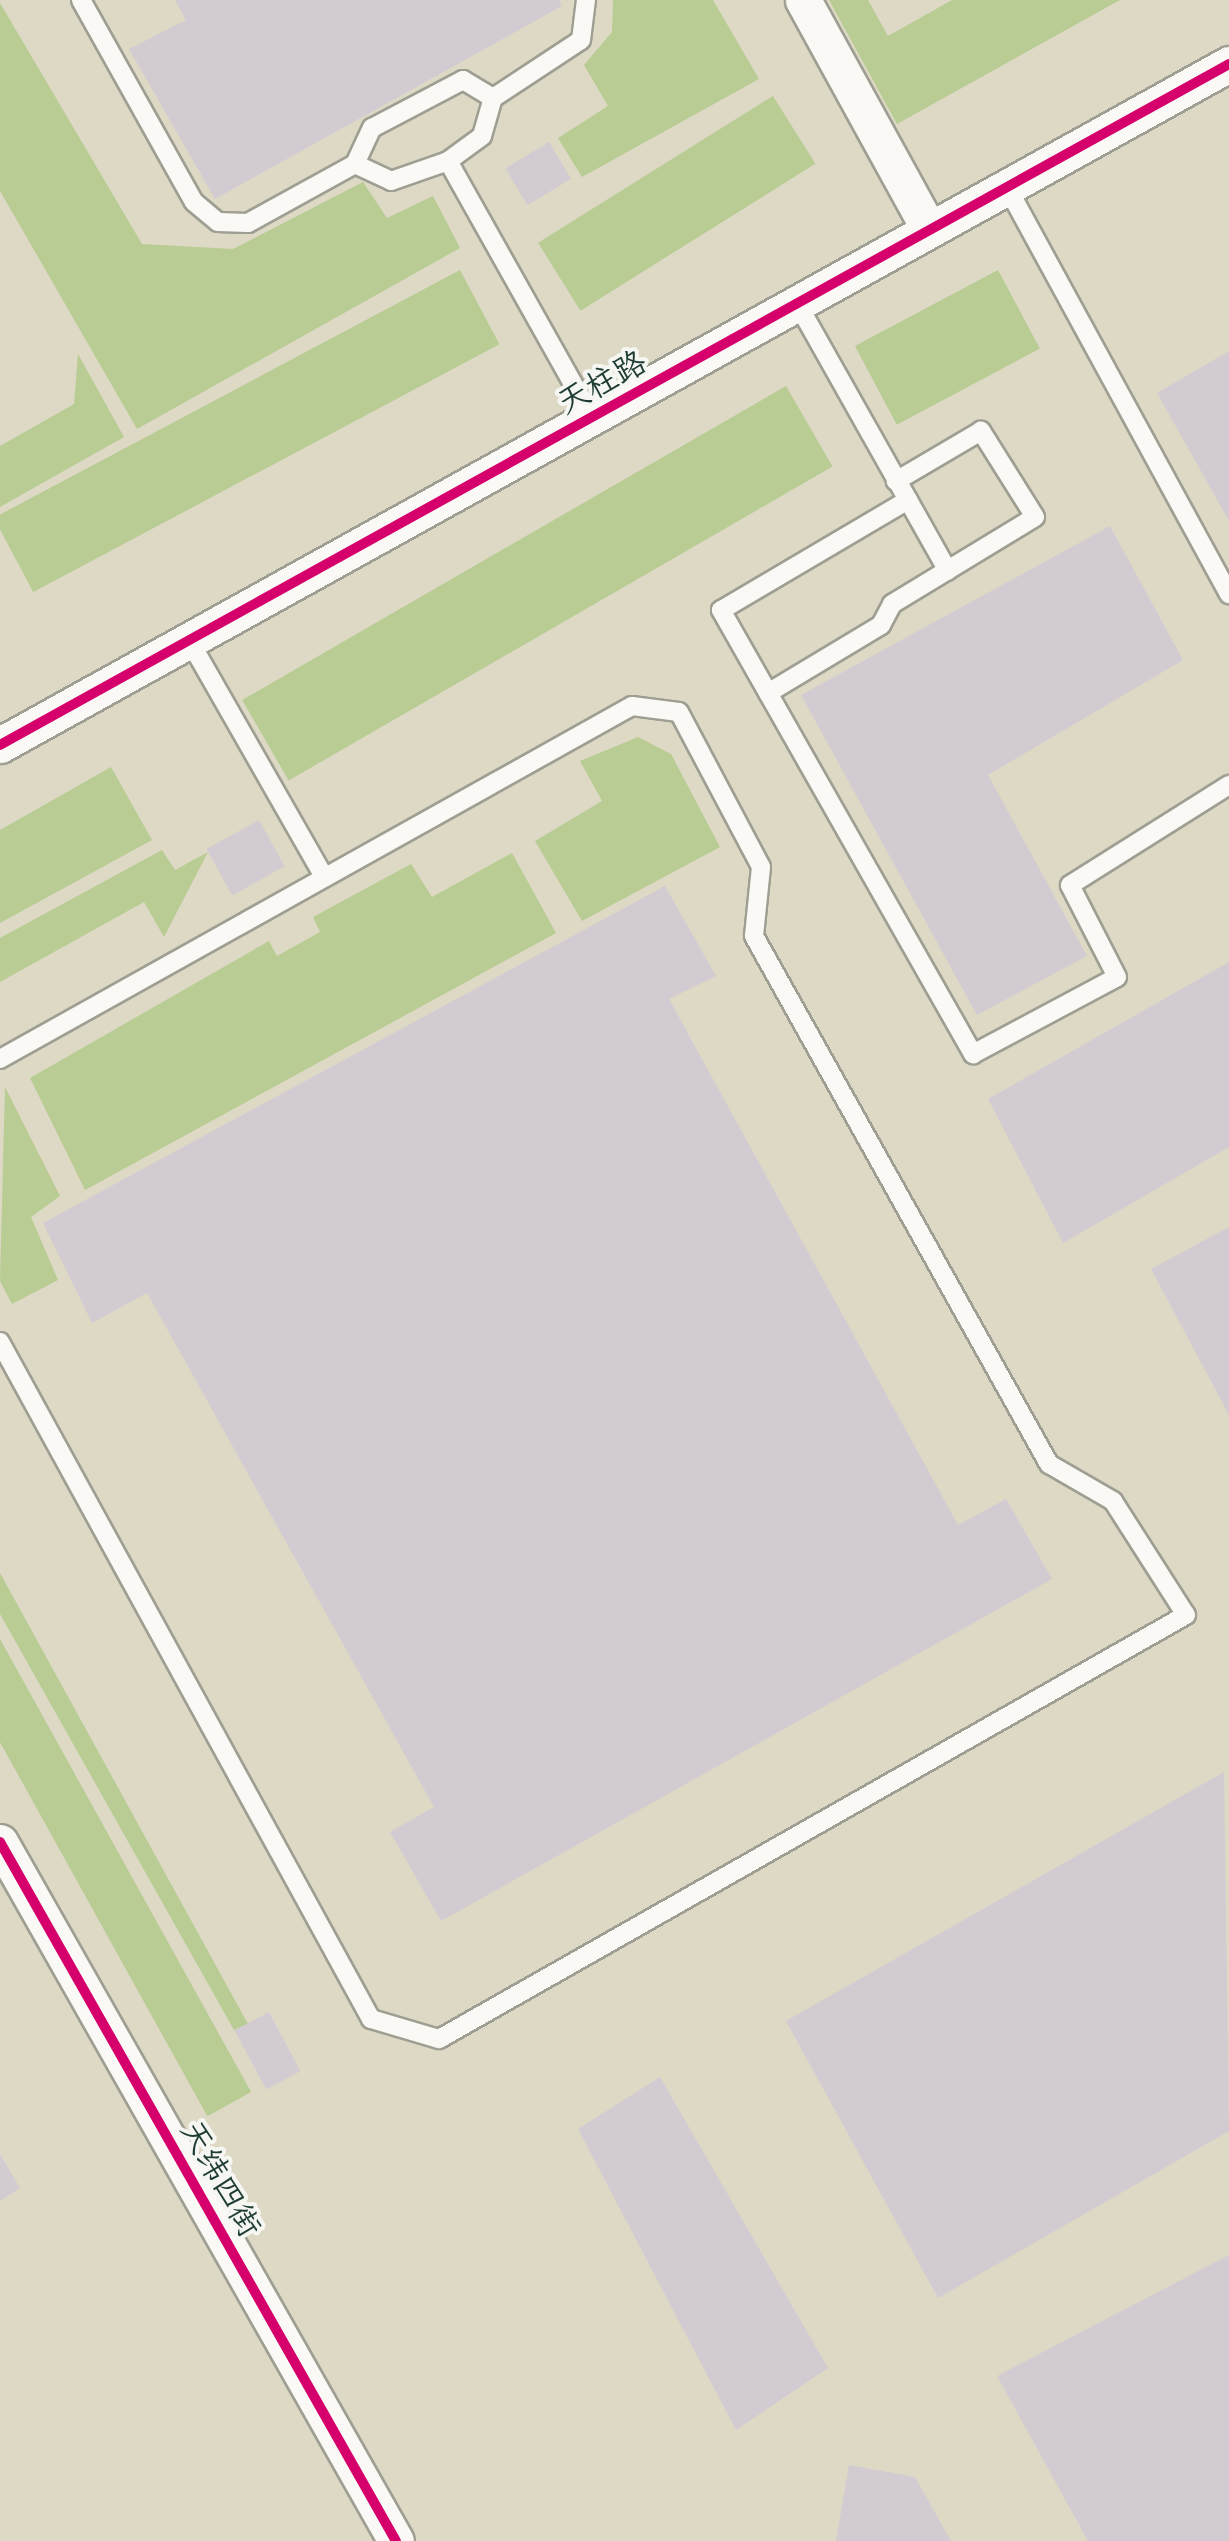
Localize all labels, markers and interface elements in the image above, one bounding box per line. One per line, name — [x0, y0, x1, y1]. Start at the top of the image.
street label: 天柱路 — [551, 343, 653, 423]
street label: 天纬四街 — [171, 2114, 269, 2244]

